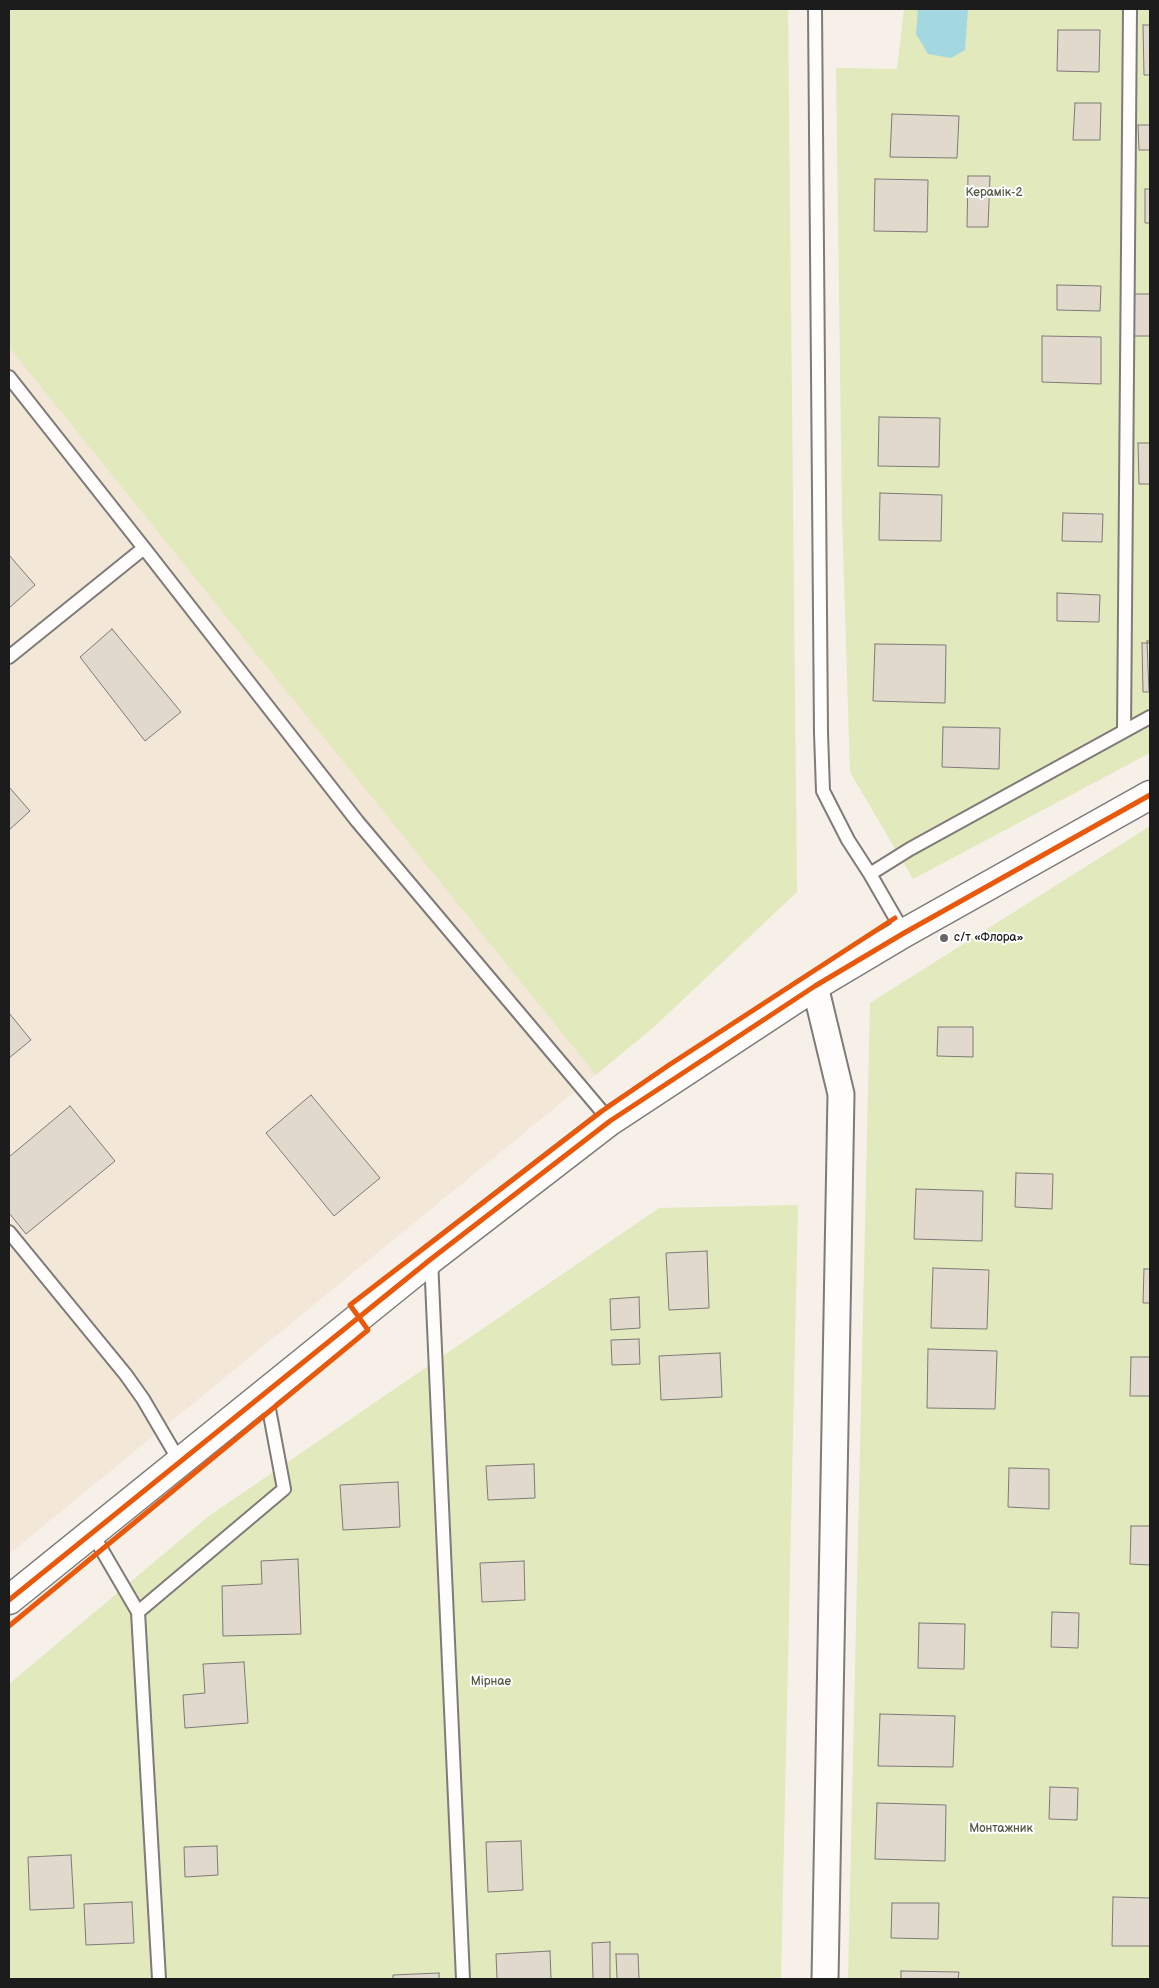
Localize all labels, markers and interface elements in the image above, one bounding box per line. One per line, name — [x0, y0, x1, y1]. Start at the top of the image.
park label: Керамік-2 — [966, 186, 1022, 200]
place label: с/т «Флора» — [954, 931, 1023, 945]
marker: с/т «Флора» — [938, 932, 950, 944]
park label: Мірнае — [471, 1675, 511, 1689]
park label: Монтажник — [969, 1822, 1033, 1836]

